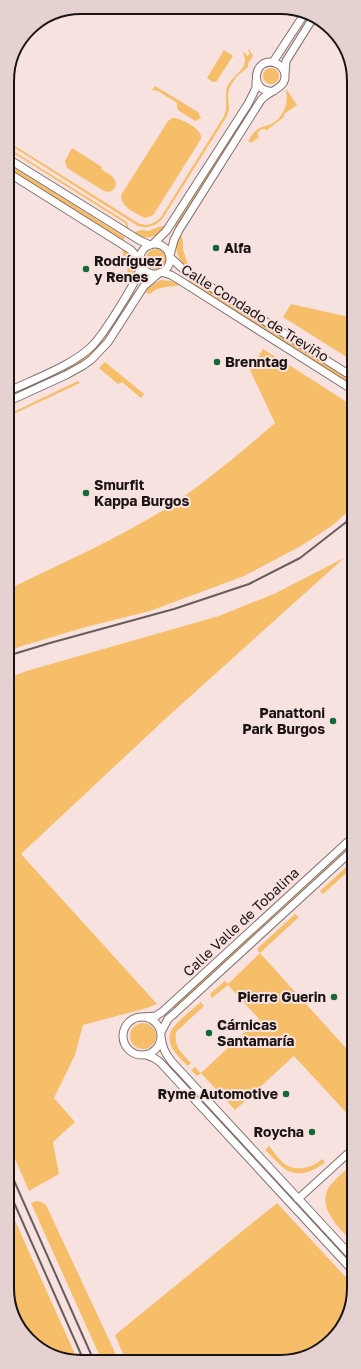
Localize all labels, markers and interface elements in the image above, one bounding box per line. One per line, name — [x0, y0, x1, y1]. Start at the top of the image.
place label: Alfa — [224, 239, 251, 256]
marker: Alfa — [211, 243, 221, 253]
place label: Rodríguez y Renes — [94, 252, 162, 285]
street label: Calle Condado de Treviño — [178, 260, 332, 365]
marker: Rodríguez y Renes — [81, 264, 91, 274]
place label: Brenntag — [225, 353, 288, 370]
marker: Brenntag — [212, 357, 222, 367]
place label: Smurfit Kappa Burgos — [94, 476, 189, 509]
marker: Smurfit Kappa Burgos — [81, 488, 91, 498]
place label: Panattoni Park Burgos — [242, 704, 325, 737]
marker: Panattoni Park Burgos — [328, 716, 338, 726]
street label: Calle Valle de Tobalina — [179, 864, 302, 980]
place label: Pierre Guerin — [237, 988, 326, 1005]
marker: Pierre Guerin — [329, 992, 339, 1002]
place label: Cárnicas Santamaría — [217, 1016, 294, 1049]
marker: Cárnicas Santamaría — [204, 1028, 214, 1038]
place label: Ryme Automotive — [157, 1085, 278, 1102]
marker: Ryme Automotive — [281, 1089, 291, 1099]
place label: Roycha — [254, 1123, 304, 1140]
marker: Roycha — [307, 1127, 317, 1137]

